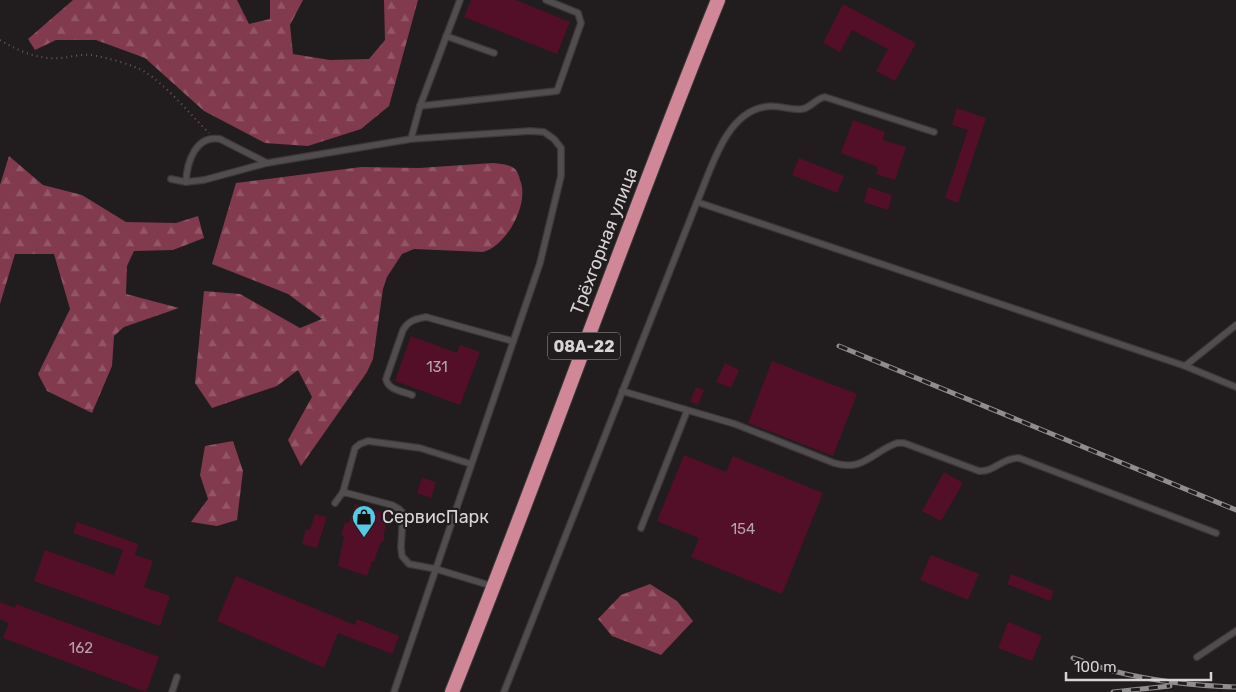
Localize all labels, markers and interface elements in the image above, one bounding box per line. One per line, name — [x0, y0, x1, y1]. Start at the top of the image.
street label: Трёхгорная улица — [566, 164, 642, 318]
road number: 08А-22 — [548, 332, 620, 360]
house number: 131 — [426, 358, 448, 376]
shop icon: СервисПарк — [351, 504, 377, 538]
place label: СервисПарк — [382, 506, 489, 528]
house number: 154 — [731, 520, 755, 538]
house number: 162 — [69, 639, 93, 657]
scale bar — [1066, 650, 1211, 682]
text: 100 m — [1074, 658, 1116, 676]

